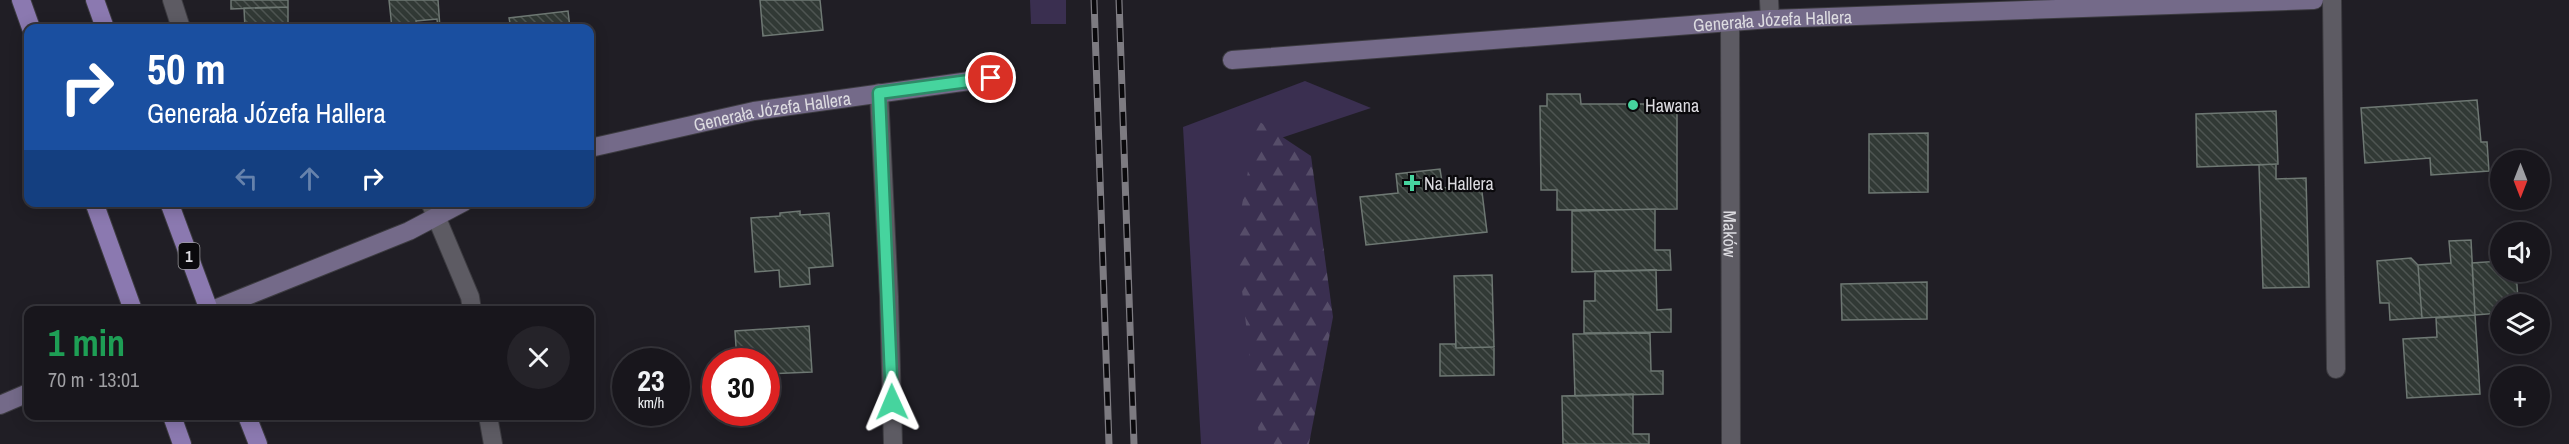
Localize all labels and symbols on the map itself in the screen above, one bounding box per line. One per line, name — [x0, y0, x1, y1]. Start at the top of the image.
street label: Generała Józefa Hallera — [1692, 4, 1852, 37]
pin — [965, 52, 1016, 103]
street label: Generała Józefa Hallera — [691, 85, 852, 137]
place label: Hawana — [1645, 93, 1699, 118]
marker: Hawana — [1626, 98, 1640, 112]
north arrow — [2490, 150, 2550, 210]
place label: Na Hallera — [1424, 171, 1494, 196]
marker: Na Hallera — [1405, 176, 1419, 190]
street label: Maków — [1718, 211, 1743, 258]
road number: 1 — [178, 243, 200, 269]
speed limit sign: 30 — [702, 348, 780, 426]
position arrow — [860, 370, 924, 434]

